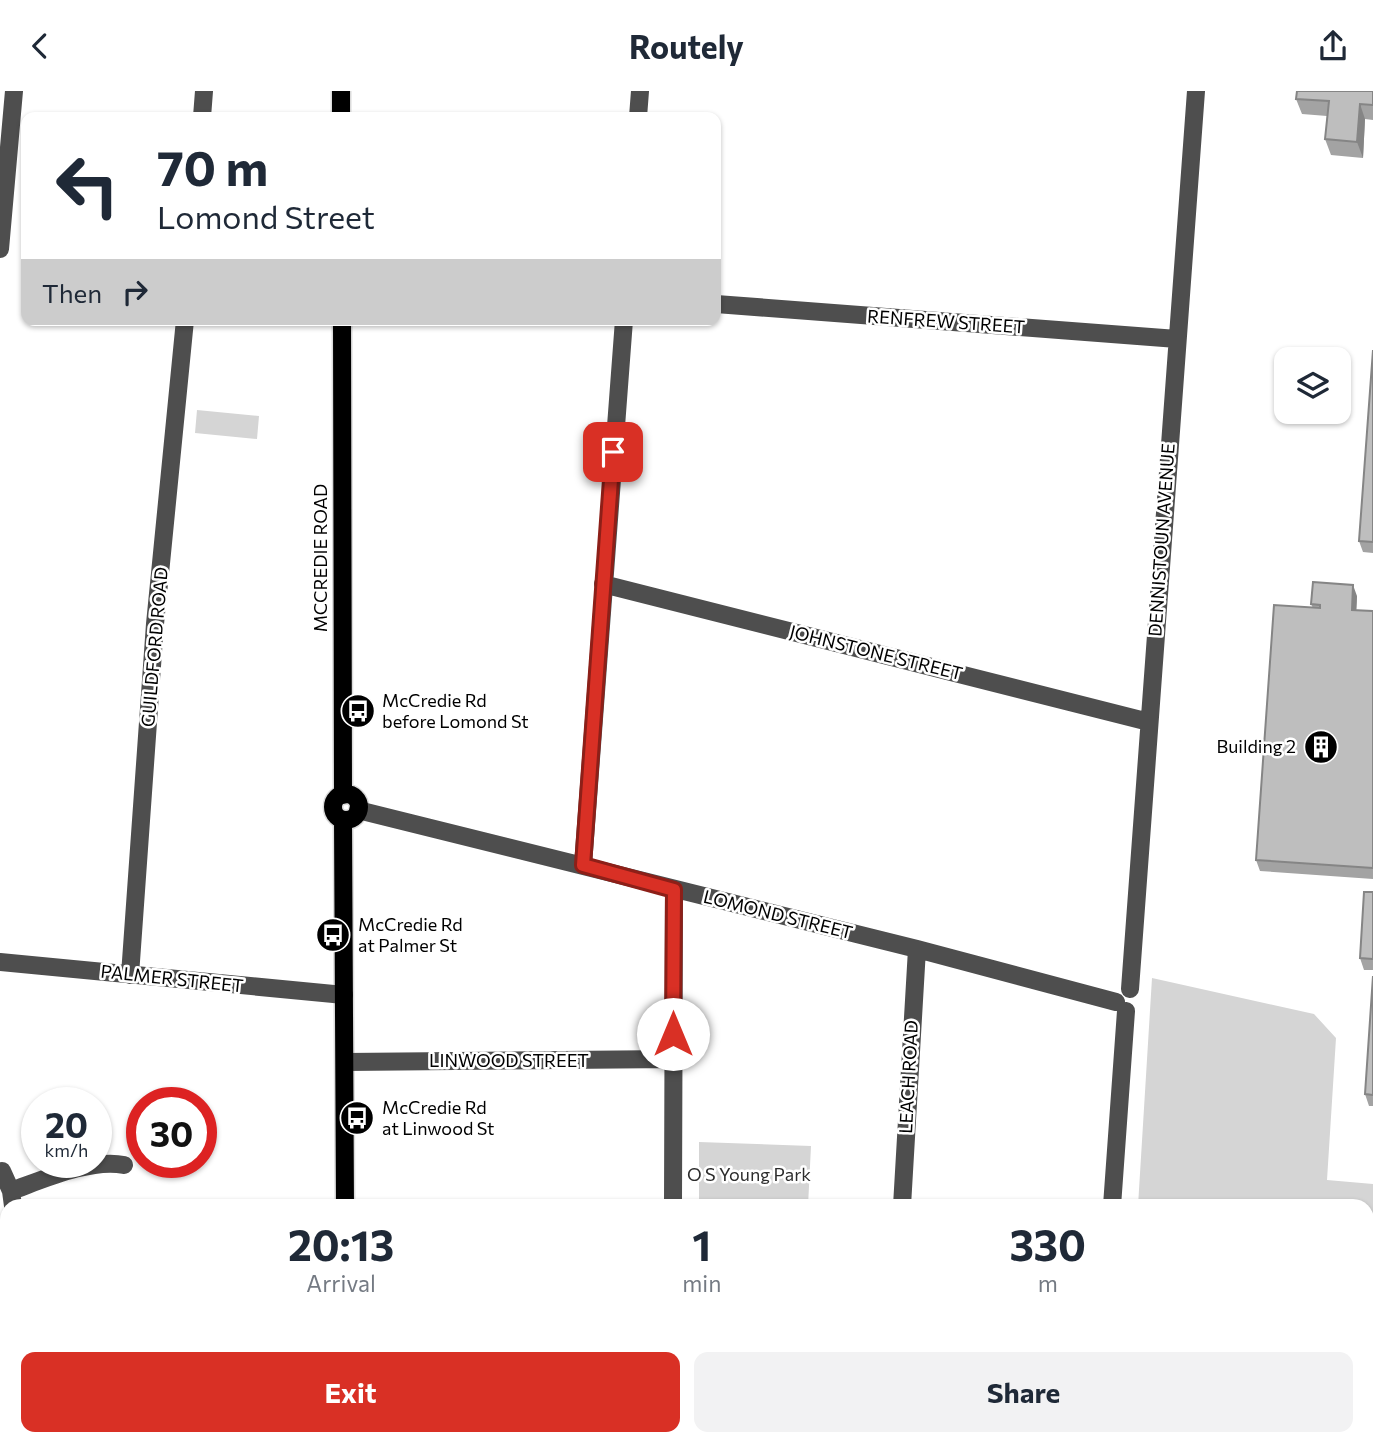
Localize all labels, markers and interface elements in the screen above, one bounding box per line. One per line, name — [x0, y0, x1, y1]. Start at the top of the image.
text: Routely — [629, 26, 744, 66]
icon: back — [21, 27, 59, 65]
icon: share — [1314, 27, 1352, 65]
text: 70 m — [157, 136, 268, 196]
icon: left — [42, 140, 133, 231]
text: Lomond Street — [157, 196, 375, 236]
icon: right — [116, 273, 154, 311]
text: Then — [42, 277, 102, 308]
street label: RENFREW STREET — [866, 305, 1026, 337]
map controls — [1274, 347, 1351, 424]
button: layers — [1274, 347, 1351, 424]
pin — [583, 422, 643, 482]
icon: arrive — [594, 433, 632, 471]
street label: DENNISTOUN AVENUE — [1143, 442, 1179, 637]
street label: MCCREDIE ROAD — [309, 484, 331, 632]
street label: GUILDFORD ROAD — [136, 566, 172, 728]
street label: JOHNSTONE STREET — [787, 620, 965, 684]
place label: McCredie Rd before Lomond St — [382, 689, 529, 732]
bus stop icon: McCredie Rd before Lomond St — [339, 692, 377, 730]
building icon: Building 2 — [1302, 728, 1340, 766]
place label: Building 2 — [1217, 735, 1296, 757]
street label: LOMOND STREET — [701, 885, 855, 943]
place label: McCredie Rd at Palmer St — [358, 913, 463, 956]
bus stop icon: McCredie Rd at Palmer St — [314, 916, 352, 954]
street label: PALMER STREET — [100, 960, 245, 996]
position arrow — [636, 997, 710, 1071]
street label: LEACH ROAD — [894, 1020, 922, 1134]
street label: LINWOOD STREET — [429, 1049, 589, 1071]
speed limit sign: 30 — [126, 1087, 217, 1178]
place label: McCredie Rd at Linwood St — [382, 1096, 494, 1139]
bus stop icon: McCredie Rd at Linwood St — [338, 1099, 376, 1137]
text: 20 — [45, 1102, 88, 1145]
text: km/h — [45, 1139, 88, 1161]
park label: O S Young Park — [687, 1163, 811, 1185]
text: 20:13 — [288, 1218, 394, 1270]
text: 1 — [692, 1218, 711, 1270]
text: 330 — [1009, 1218, 1086, 1270]
text: Arrival — [306, 1269, 376, 1297]
text: min — [682, 1269, 721, 1297]
text: m — [1038, 1269, 1058, 1297]
button: Exit — [21, 1352, 680, 1432]
button: Share — [694, 1352, 1353, 1432]

